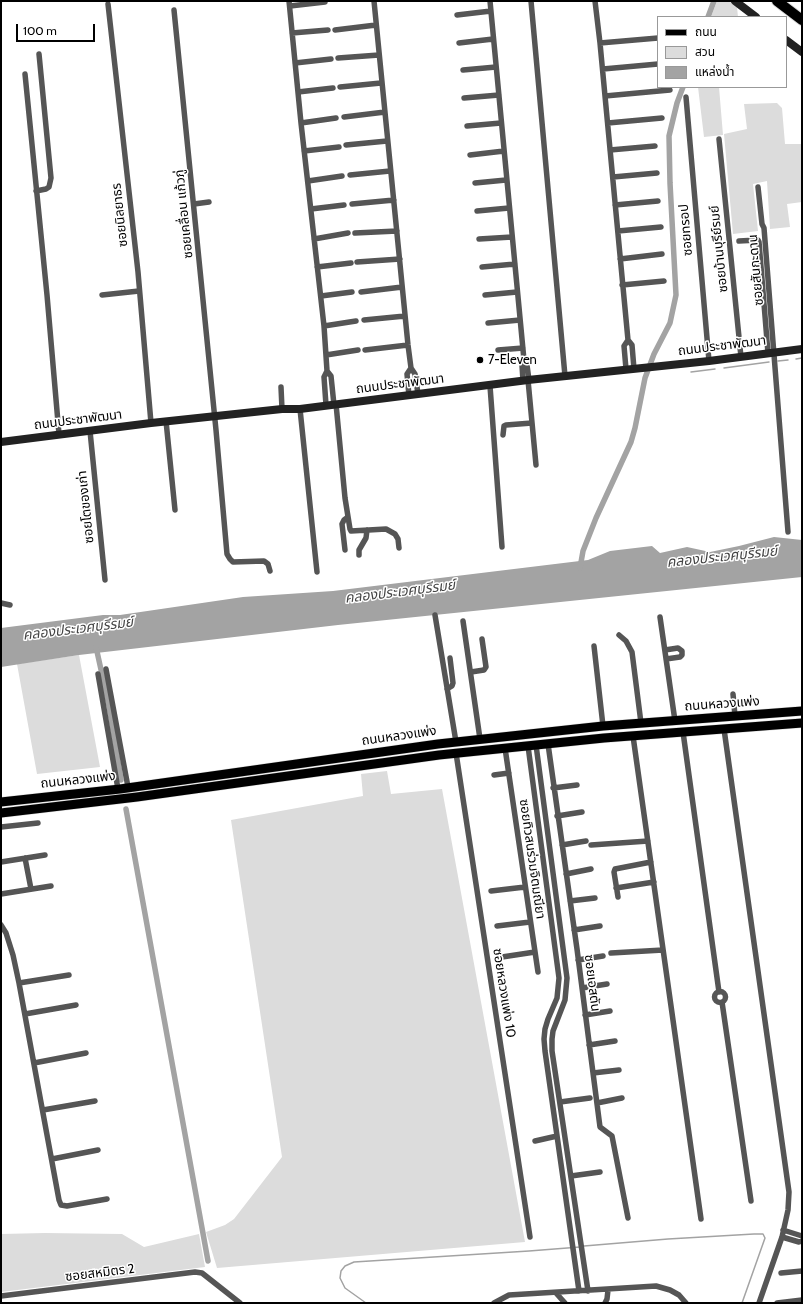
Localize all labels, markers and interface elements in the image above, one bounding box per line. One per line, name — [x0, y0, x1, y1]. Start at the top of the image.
scale bar — [18, 16, 97, 42]
legend — [657, 16, 787, 88]
text: 100 m — [23, 23, 57, 38]
text: ถนน — [695, 24, 717, 39]
text: สวน — [695, 44, 715, 59]
text: แหล่งน้ำ — [695, 64, 734, 79]
street label: ซอยเคลื่อน แก้วภู่ — [172, 169, 196, 259]
street label: ซอยนิลยาธร — [109, 182, 131, 248]
street label: ซอยทรอป — [676, 203, 696, 257]
street label: ซอยบ้านบุรีย์รมย์ — [707, 205, 731, 293]
street label: ซอยสันกะดาน — [745, 234, 767, 306]
street label: ถนนประชาพัฒนา — [677, 333, 767, 359]
place label: 7-Eleven — [488, 352, 537, 368]
marker: 7-Eleven — [475, 355, 485, 365]
street label: ถนนประชาพัฒนา — [355, 371, 445, 397]
street label: ถนนประชาพัฒนา — [33, 407, 123, 433]
street label: ซอยโตของเก่า — [74, 470, 98, 544]
water label: คลองประเวศบุรีรมย์ — [666, 543, 778, 571]
water label: คลองประเวศบุรีรมย์ — [344, 577, 456, 607]
water label: คลองประเวศบุรีรมย์ — [22, 614, 134, 644]
street label: ถนนหลวงแพ่ง — [684, 694, 760, 714]
street label: ถนนหลวงแพ่ง — [361, 723, 437, 749]
street label: ถนนหลวงแพ่ง — [40, 768, 116, 792]
street label: ซอยทิวสนร่วมจิตมณียา — [516, 798, 548, 920]
street label: ซอยหลวงแพ่ง 10 — [489, 947, 519, 1039]
street label: ซอยเอสตัน — [581, 954, 603, 1012]
street label: ซอยสหมิตร 2 — [64, 1261, 136, 1285]

